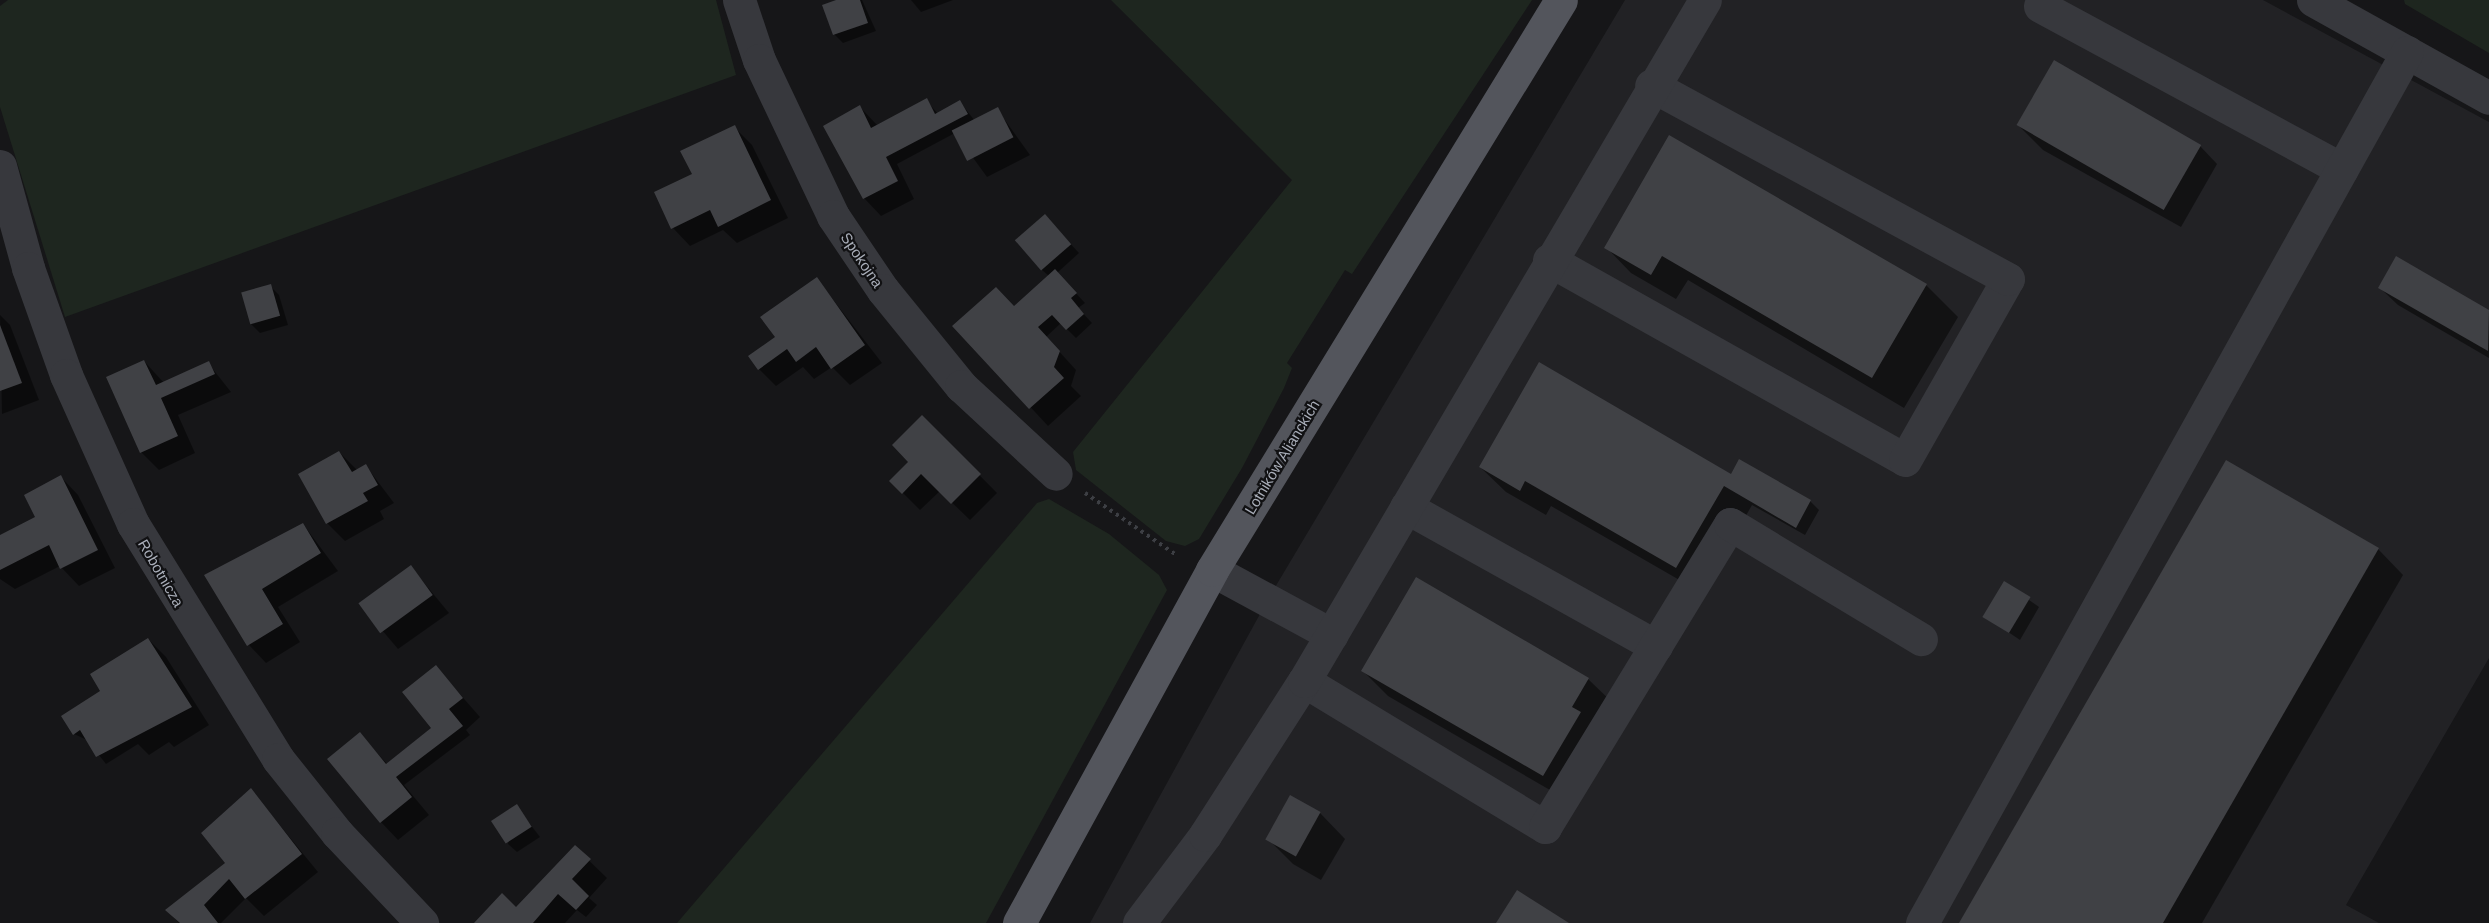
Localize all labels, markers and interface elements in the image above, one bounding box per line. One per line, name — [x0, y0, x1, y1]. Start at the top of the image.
street label: Spokojna — [837, 229, 887, 291]
street label: Lotników Alianckich — [1241, 396, 1323, 518]
street label: Robotnicza — [134, 536, 188, 610]

